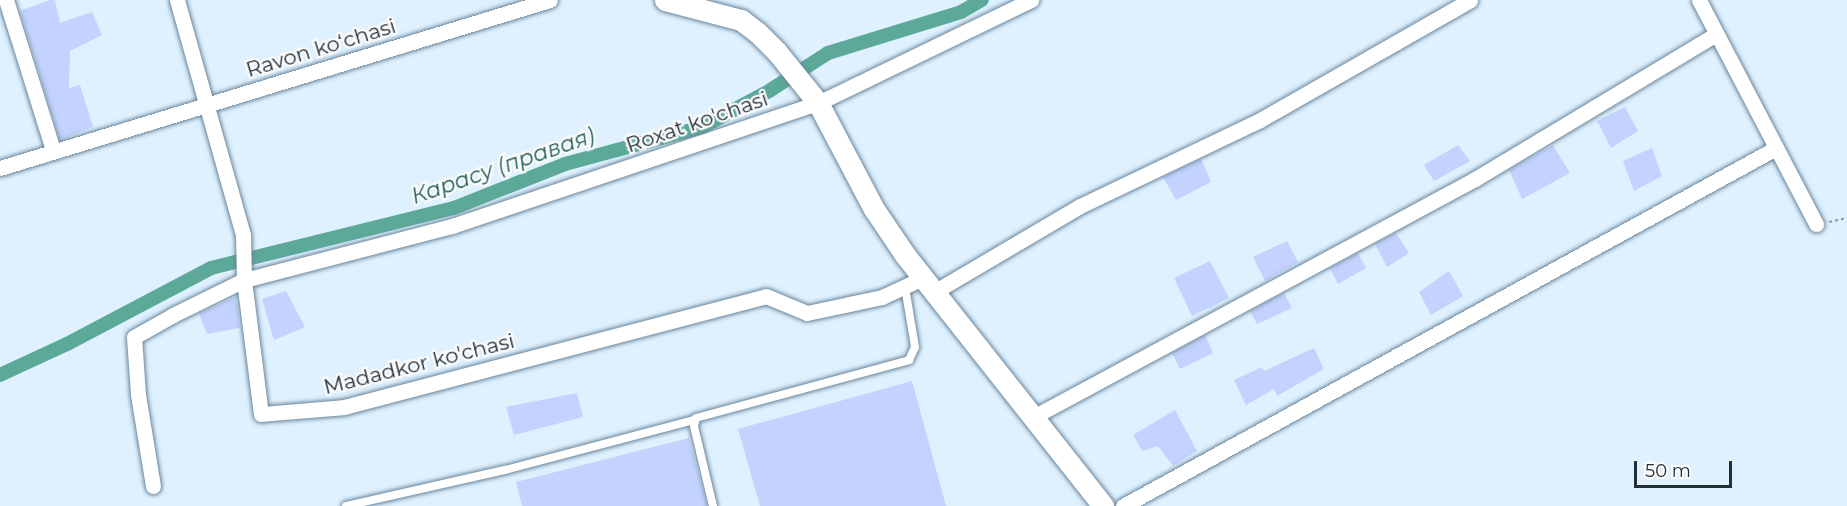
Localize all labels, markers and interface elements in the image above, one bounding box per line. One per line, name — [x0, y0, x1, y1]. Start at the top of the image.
street label: Ravon koʻchasi — [243, 13, 399, 83]
street label: Roxat ko'chasi — [623, 86, 771, 158]
water label: Карасу (правая) — [408, 122, 598, 210]
street label: Madadkor ko'chasi — [321, 328, 517, 400]
scale bar — [1637, 449, 1734, 487]
text: 50 m — [1645, 460, 1691, 482]

